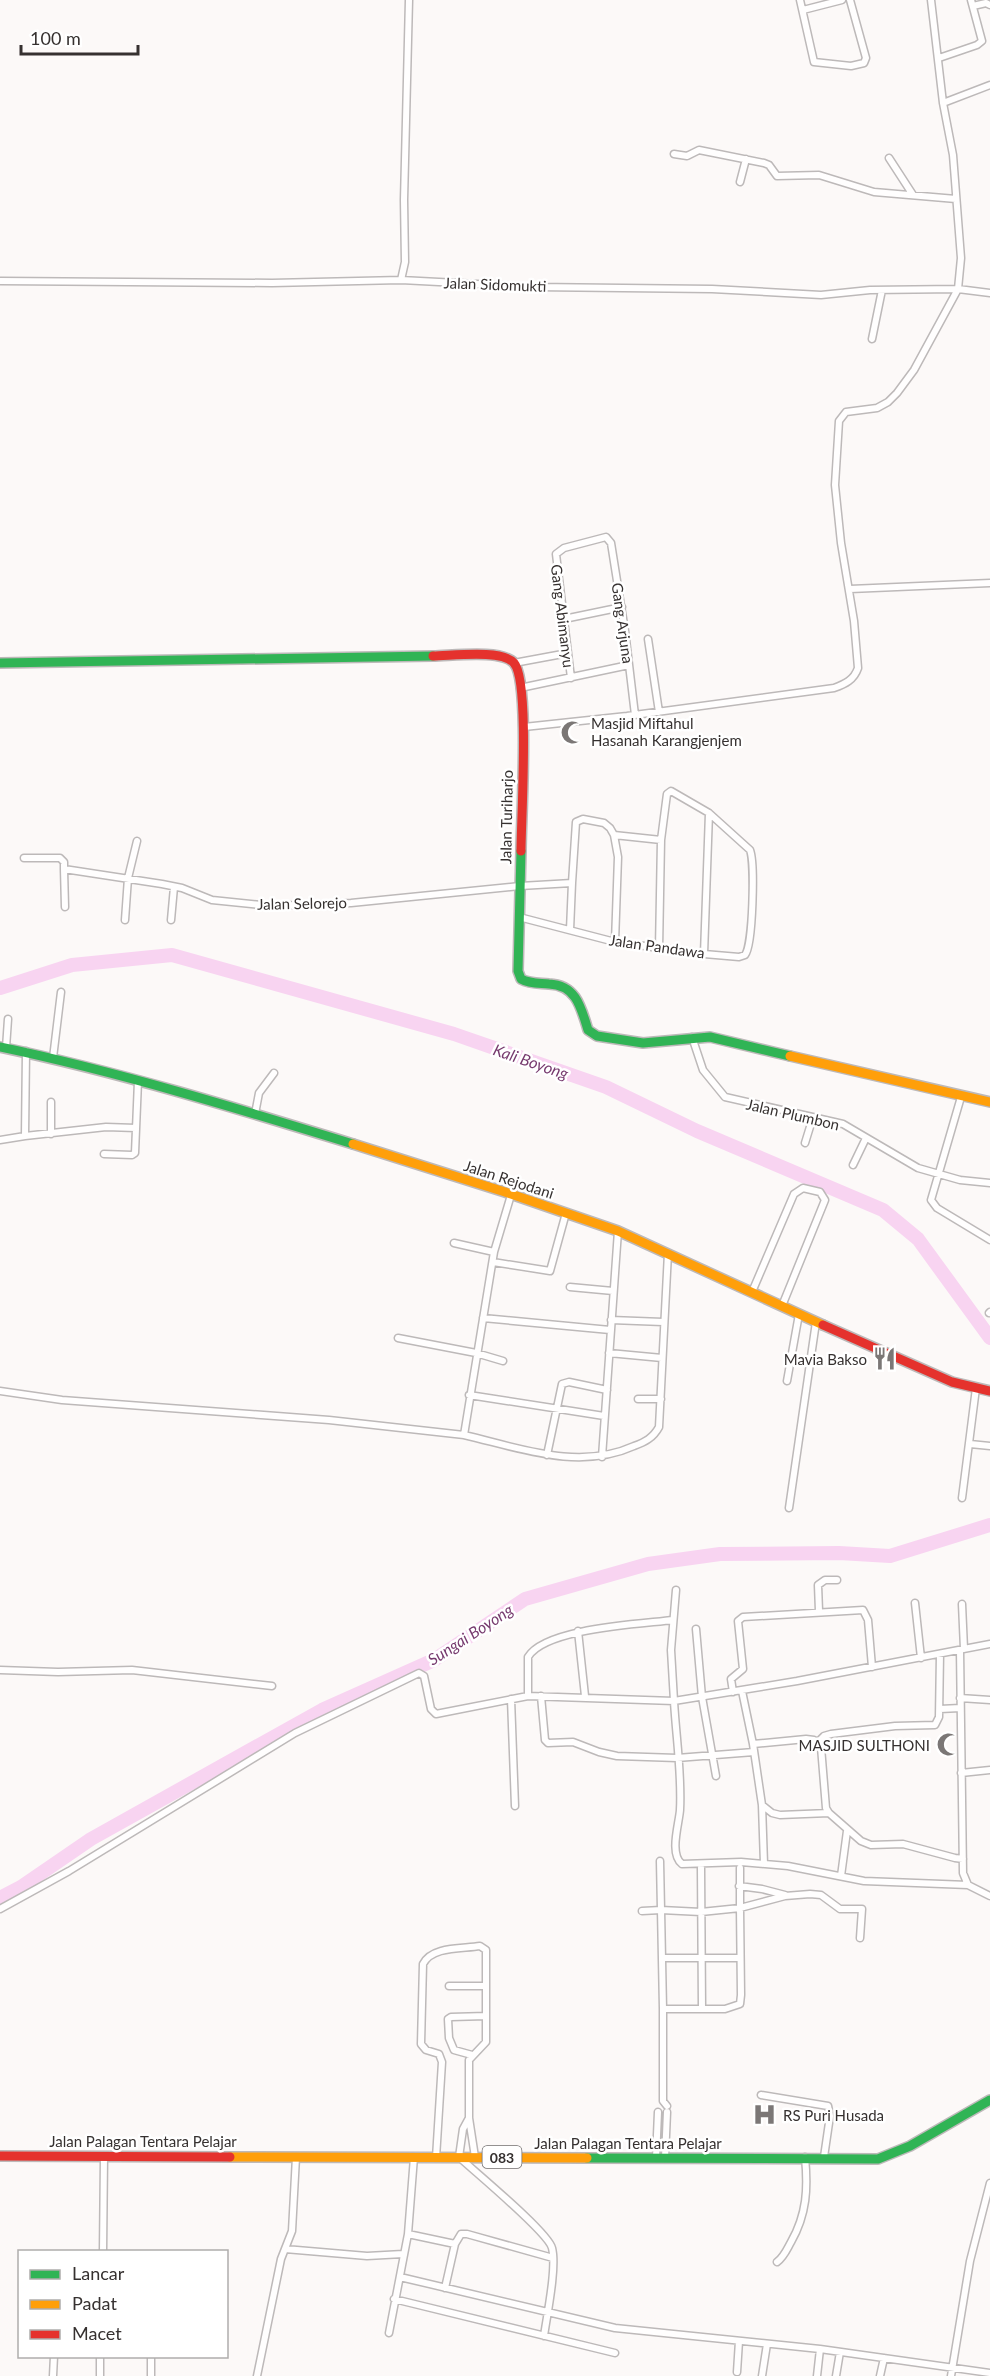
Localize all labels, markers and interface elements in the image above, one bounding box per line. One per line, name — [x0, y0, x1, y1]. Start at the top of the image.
scale bar — [21, 18, 138, 56]
text: 100 m — [30, 27, 81, 49]
street label: Jalan Sidomukti — [443, 273, 547, 295]
street label: Gang Abimanyu — [548, 563, 578, 669]
street label: Gang Arjuna — [608, 582, 638, 664]
place label: Masjid Miftahul Hasanah Karangjenjem — [591, 714, 742, 749]
mosque icon: Masjid Miftahul Hasanah Karangjenjem — [560, 719, 586, 745]
street label: Jalan Turiharjo — [496, 770, 516, 864]
street label: Jalan Selorejo — [257, 893, 347, 913]
street label: Jalan Pandawa — [608, 930, 706, 962]
water label: Kali Boyong — [491, 1039, 571, 1083]
street label: Jalan Plumbon — [745, 1095, 841, 1133]
street label: Jalan Rejodani — [462, 1156, 556, 1202]
restaurant icon: Mavia Bakso — [872, 1346, 898, 1372]
place label: Mavia Bakso — [784, 1350, 867, 1368]
water label: Sungai Boyong — [424, 1599, 516, 1669]
mosque icon: MASJID SULTHONI — [935, 1732, 961, 1758]
place label: MASJID SULTHONI — [799, 1736, 930, 1754]
hospital icon: RS Puri Husada — [752, 2102, 778, 2128]
place label: RS Puri Husada — [783, 2106, 884, 2124]
street label: Jalan Palagan Tentara Pelajar — [49, 2132, 237, 2150]
street label: Jalan Palagan Tentara Pelajar — [534, 2134, 722, 2152]
road number: 083 — [482, 2146, 522, 2168]
legend — [18, 2250, 228, 2358]
text: Lancar — [72, 2262, 125, 2284]
text: Padat — [72, 2292, 117, 2314]
text: Macet — [72, 2322, 122, 2344]

